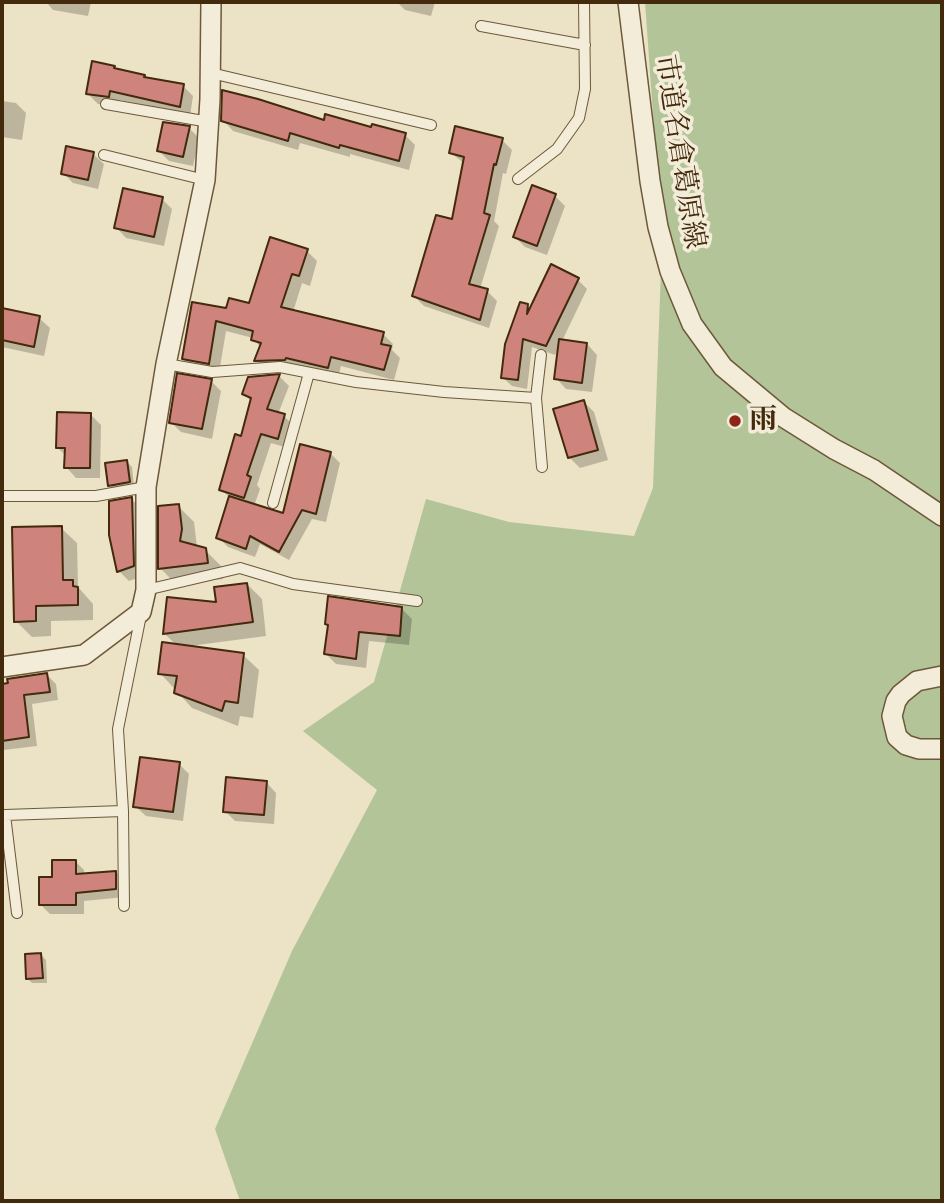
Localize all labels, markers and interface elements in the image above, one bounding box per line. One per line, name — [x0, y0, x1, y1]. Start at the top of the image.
street label: 市道名倉葛原線 — [647, 53, 711, 251]
place label: 雨 — [749, 404, 777, 438]
marker: 雨 — [727, 413, 743, 429]

